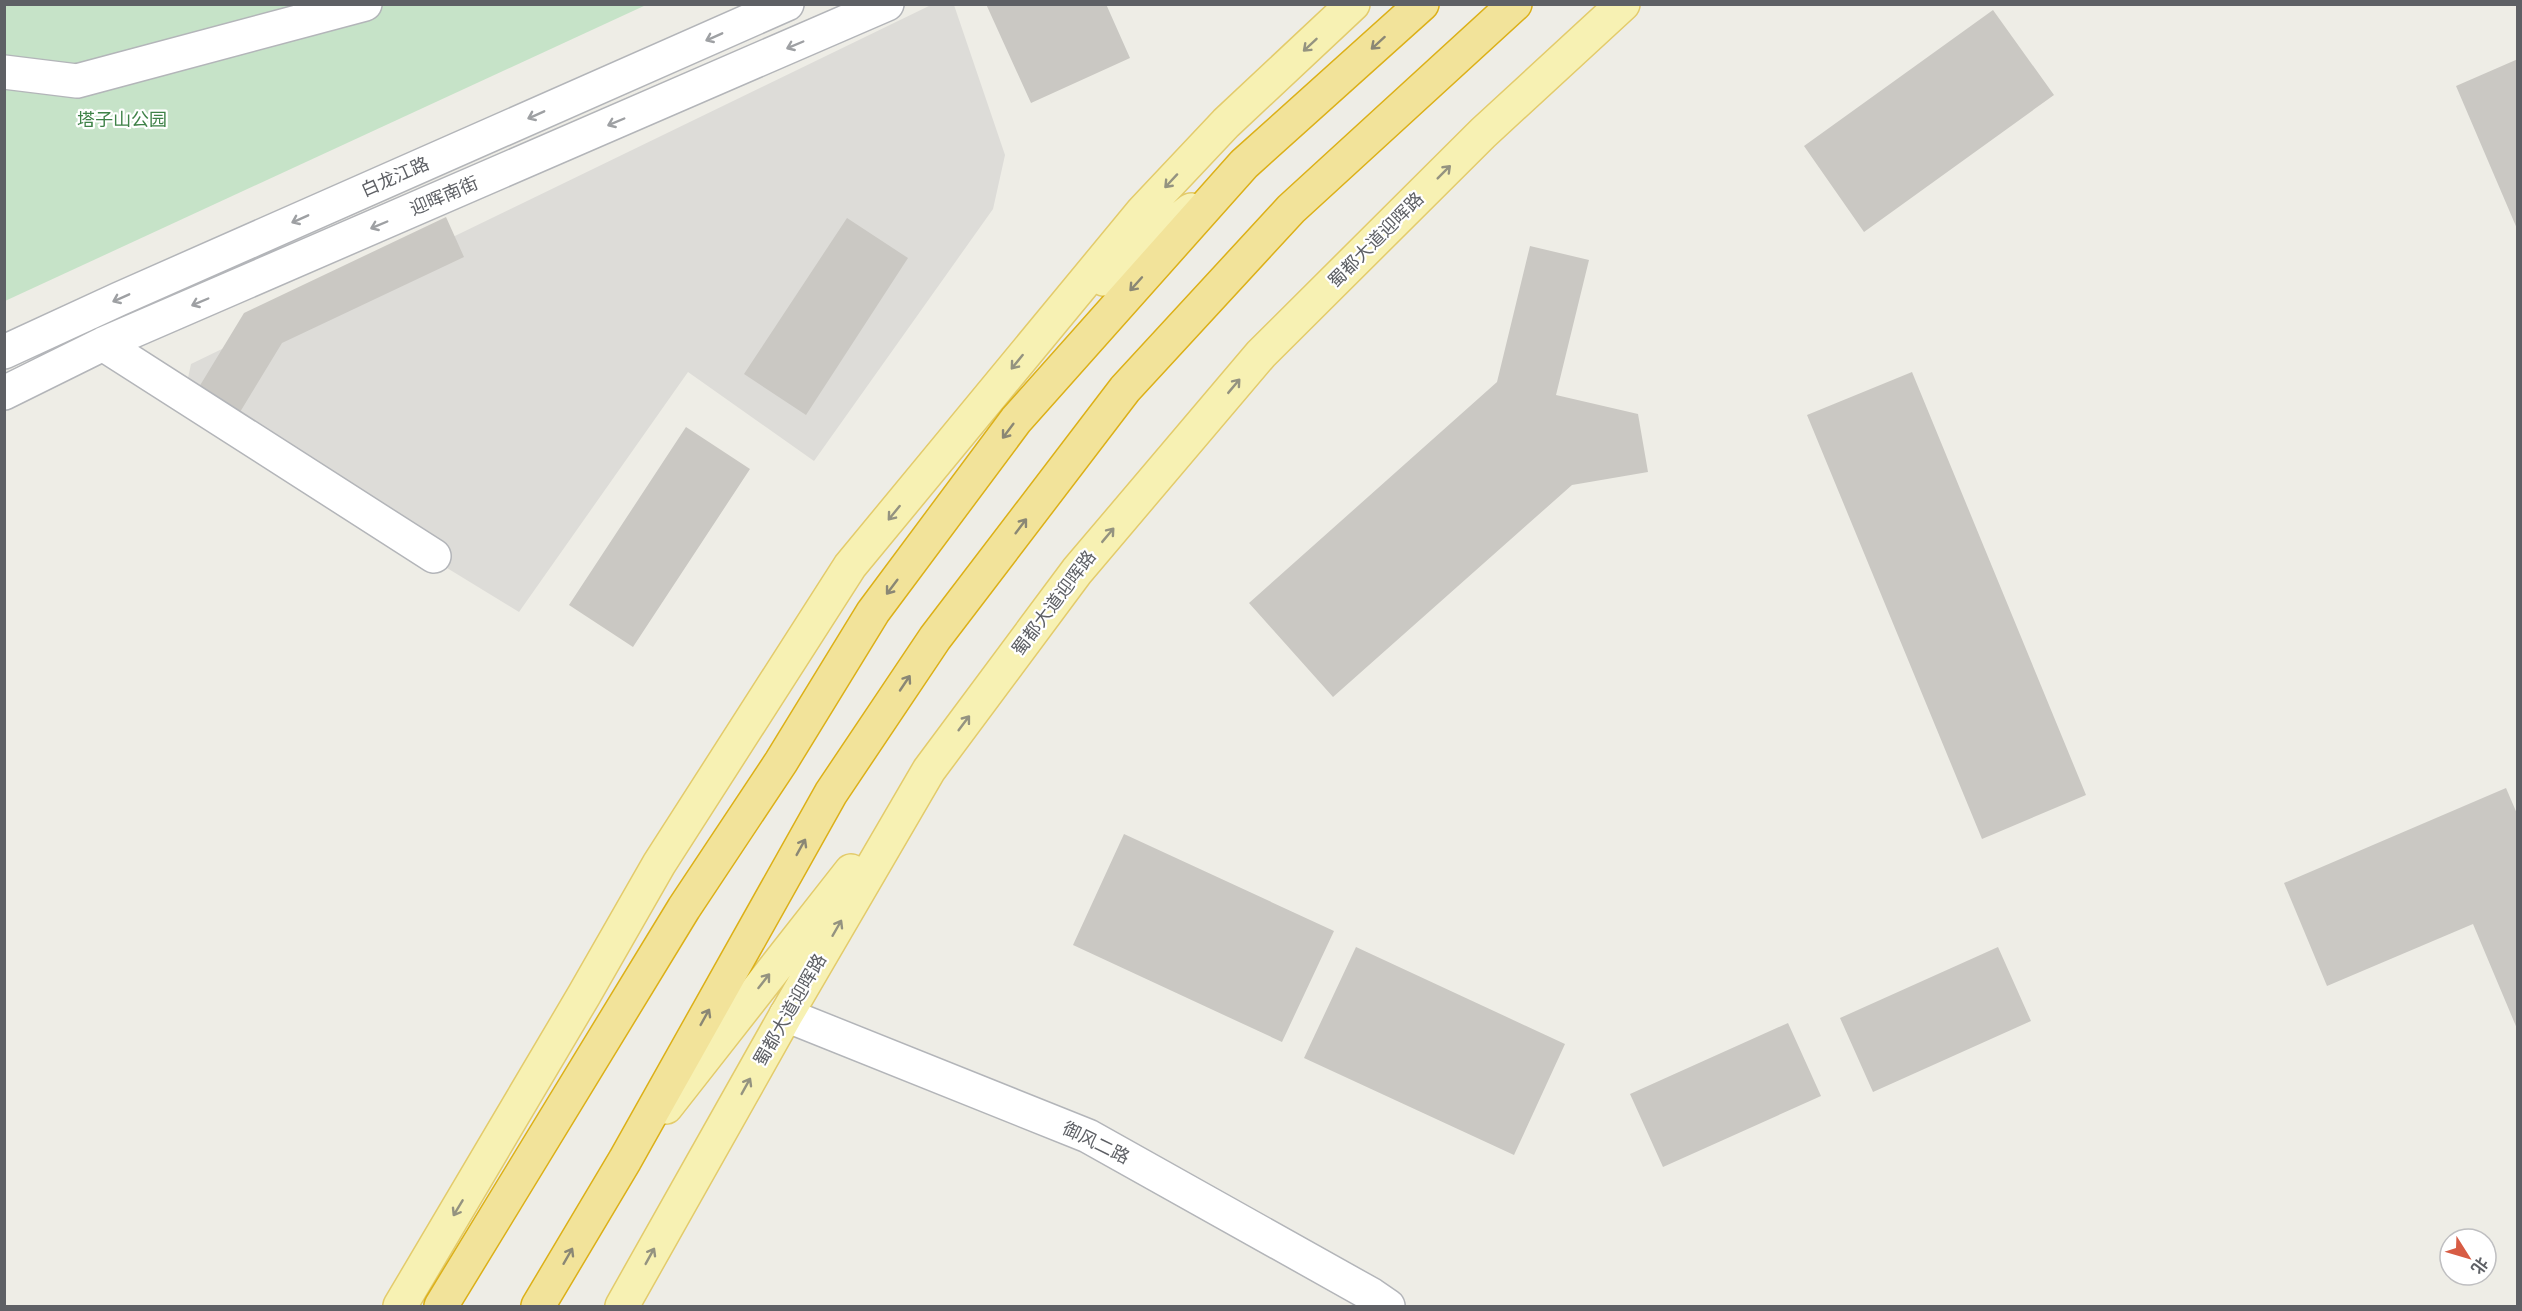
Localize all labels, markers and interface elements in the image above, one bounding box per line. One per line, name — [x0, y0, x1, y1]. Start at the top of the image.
one-way arrow — [706, 31, 724, 43]
one-way arrow — [1371, 36, 1386, 50]
one-way arrow — [1303, 37, 1318, 51]
one-way arrow — [786, 40, 804, 51]
park label: 塔子山公园 — [77, 110, 167, 130]
one-way arrow — [527, 110, 545, 121]
one-way arrow — [607, 117, 625, 129]
street label: 白龙江路 — [358, 153, 432, 201]
one-way arrow — [1436, 164, 1451, 179]
street label: 迎晖南街 — [407, 173, 481, 219]
one-way arrow — [1164, 174, 1178, 189]
street label: 蜀都大道迎晖路 — [1324, 188, 1428, 292]
one-way arrow — [291, 214, 309, 225]
one-way arrow — [370, 220, 389, 231]
one-way arrow — [1130, 276, 1143, 292]
one-way arrow — [113, 292, 131, 304]
one-way arrow — [191, 297, 210, 308]
one-way arrow — [1011, 354, 1024, 370]
one-way arrow — [1227, 379, 1241, 394]
one-way arrow — [1002, 422, 1014, 438]
one-way arrow — [887, 505, 901, 520]
one-way arrow — [1014, 518, 1027, 534]
one-way arrow — [1101, 528, 1115, 543]
street label: 蜀都大道迎晖路 — [1008, 547, 1100, 659]
one-way arrow — [885, 579, 898, 595]
one-way arrow — [899, 675, 911, 691]
one-way arrow — [958, 716, 971, 732]
one-way arrow — [795, 839, 807, 856]
one-way arrow — [831, 920, 843, 937]
street label: 蜀都大道迎晖路 — [750, 950, 830, 1070]
one-way arrow — [758, 973, 771, 989]
one-way arrow — [699, 1009, 711, 1026]
one-way arrow — [740, 1078, 752, 1095]
street label: 御风二路 — [1059, 1118, 1133, 1168]
one-way arrow — [452, 1199, 464, 1216]
north arrow — [2438, 1227, 2498, 1287]
one-way arrow — [645, 1247, 657, 1264]
one-way arrow — [562, 1248, 574, 1265]
text: 北 — [2468, 1254, 2491, 1277]

